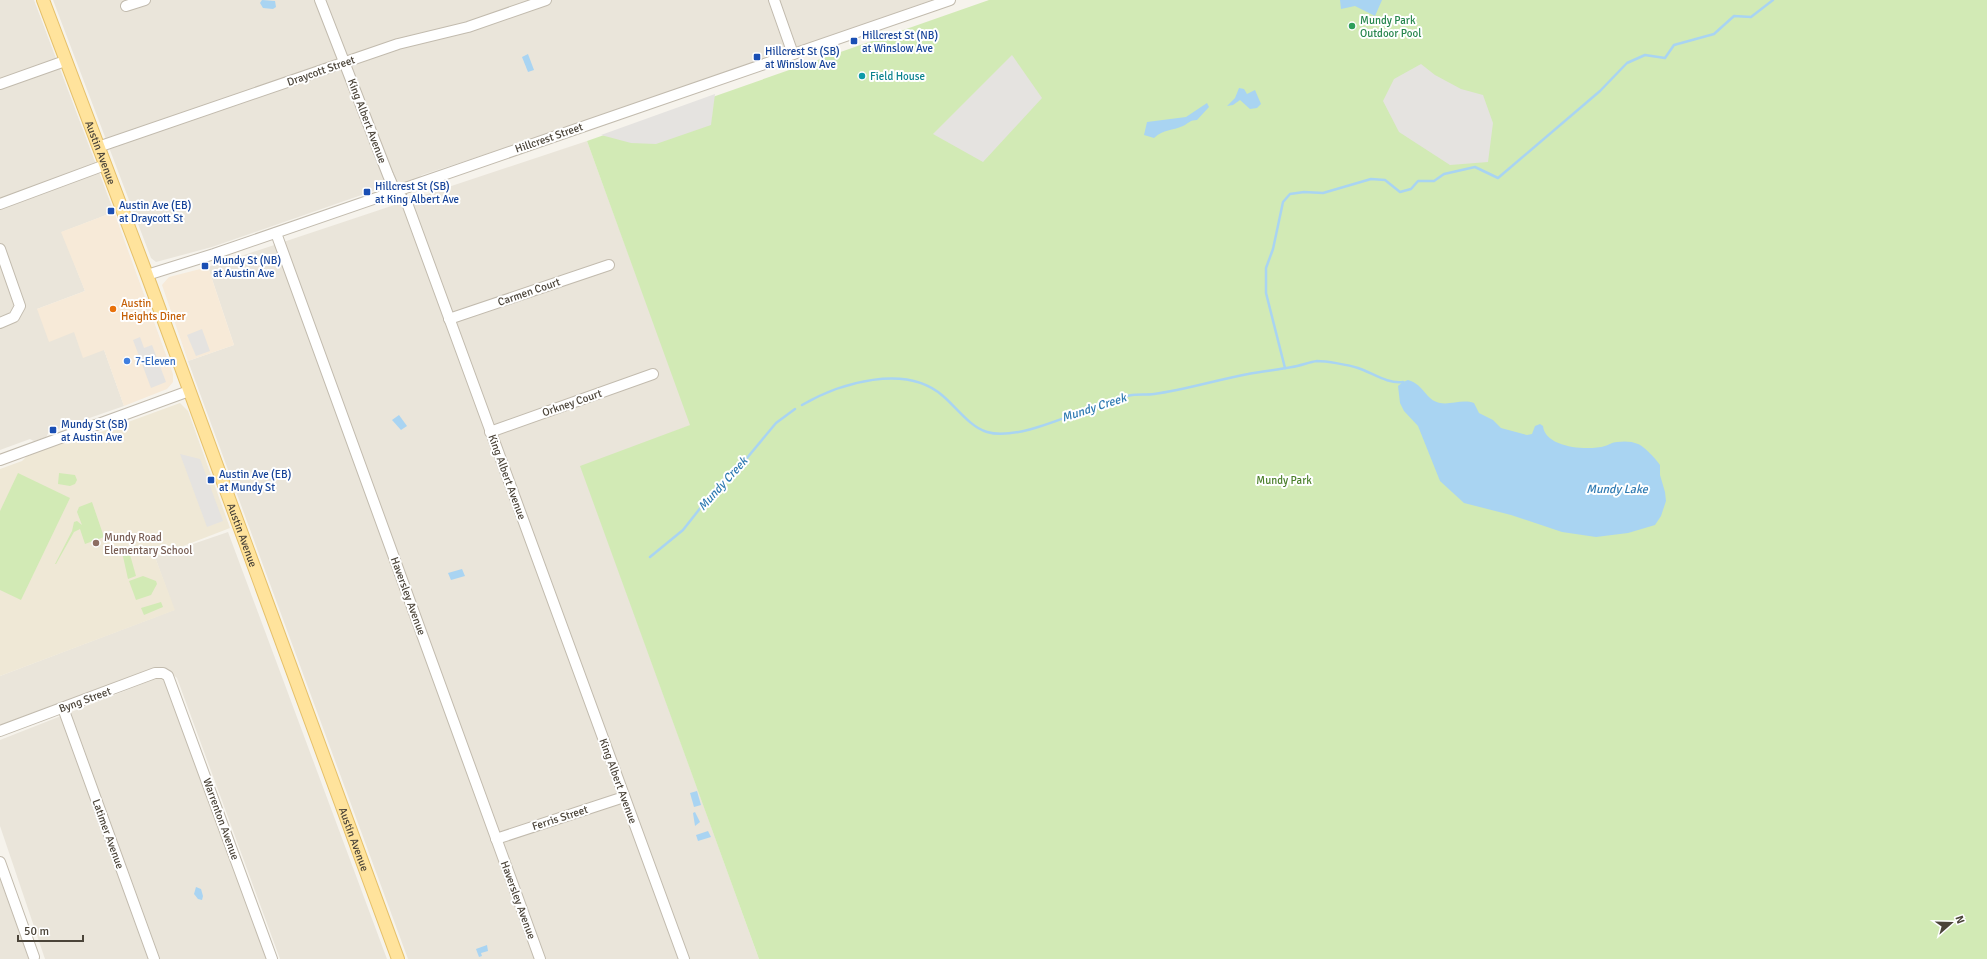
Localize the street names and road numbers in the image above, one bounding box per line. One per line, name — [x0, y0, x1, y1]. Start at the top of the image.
street label: Draycott Street — [285, 53, 357, 89]
street label: King Albert Avenue — [345, 77, 389, 165]
street label: Austin Avenue — [83, 119, 119, 186]
street label: Hillcrest Street — [513, 120, 585, 156]
street label: Carmen Court — [496, 275, 562, 309]
street label: Orkney Court — [540, 387, 604, 419]
street label: King Albert Avenue — [486, 433, 528, 521]
street label: Austin Avenue — [225, 501, 260, 569]
street label: Haversley Avenue — [388, 555, 428, 637]
street label: Byng Street — [57, 685, 113, 715]
street label: King Albert Avenue — [597, 737, 639, 825]
street label: Warrenton Avenue — [200, 776, 242, 862]
street label: Latimer Avenue — [89, 797, 127, 871]
street label: Ferris Street — [530, 803, 590, 833]
street label: Austin Avenue — [336, 805, 372, 873]
street label: Haversley Avenue — [498, 859, 538, 941]

